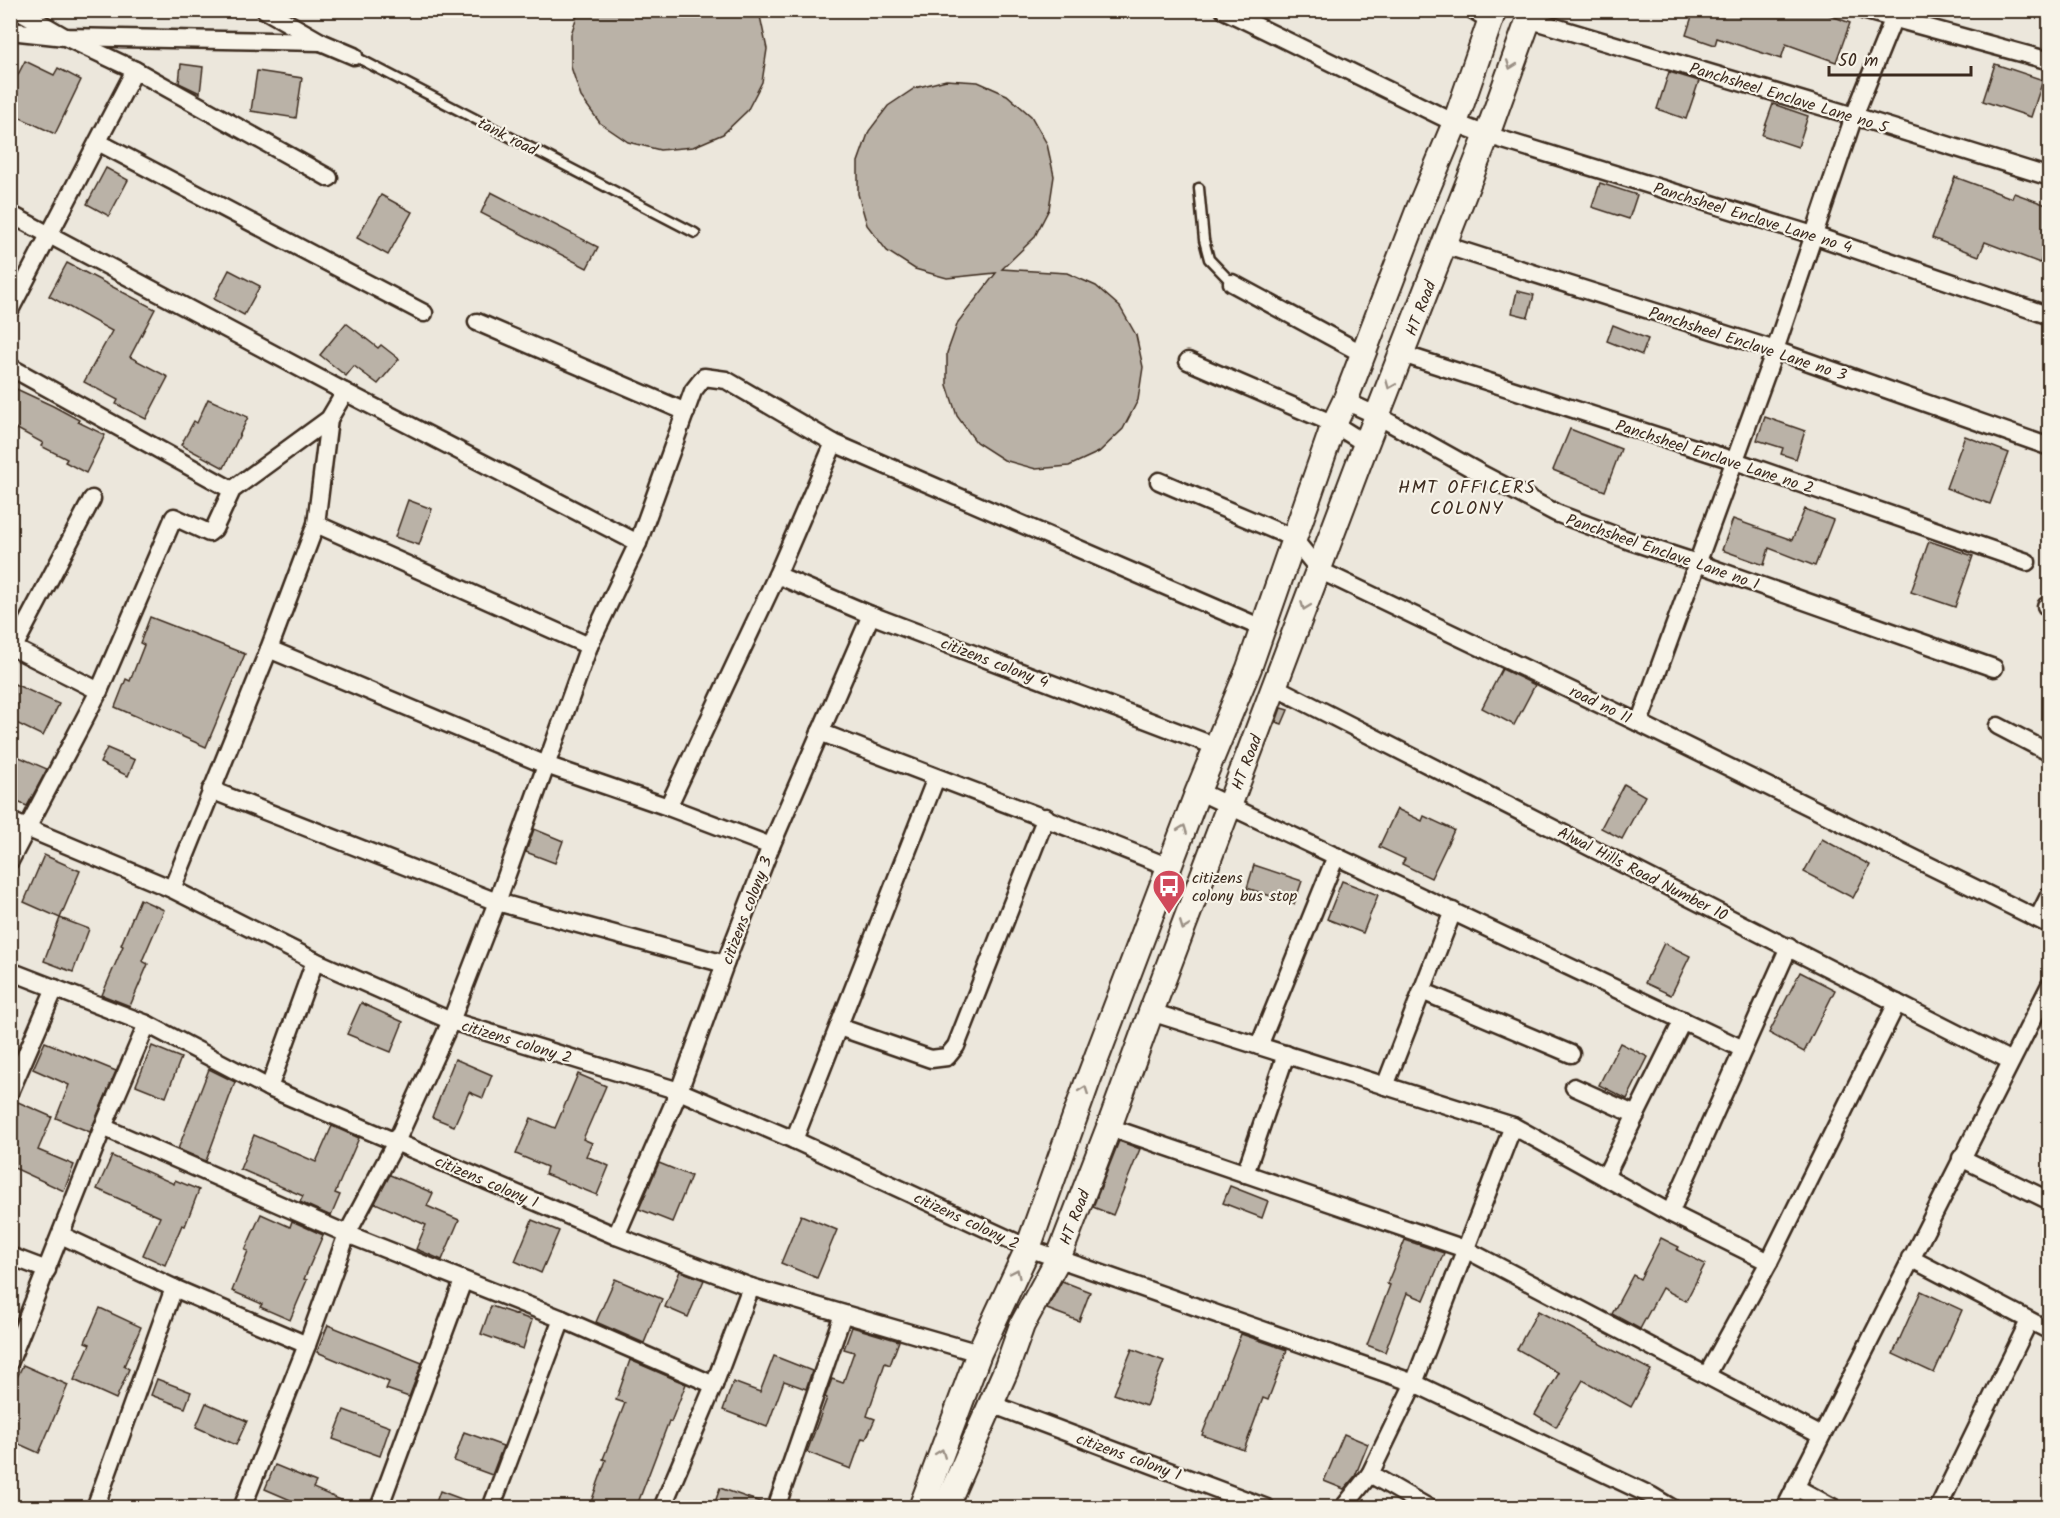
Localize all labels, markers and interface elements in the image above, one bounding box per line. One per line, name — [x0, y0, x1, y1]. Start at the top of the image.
scale bar — [1829, 39, 1972, 77]
text: 50 m — [1838, 47, 1878, 76]
street label: Panchsheel Enclave Lane no 5 — [1686, 56, 1892, 141]
one-way arrow — [1506, 60, 1519, 70]
street label: tank road — [473, 112, 542, 164]
street label: Panchsheel Enclave Lane no 4 — [1650, 176, 1855, 261]
street label: HT Road — [1399, 276, 1444, 340]
street label: Panchsheel Enclave Lane no 3 — [1645, 301, 1850, 388]
one-way arrow — [1385, 379, 1397, 390]
street label: Panchsheel Enclave Lane no 2 — [1612, 414, 1817, 501]
district label: HMT OFFICERS COLONY — [1398, 474, 1536, 524]
street label: Panchsheel Enclave Lane no 1 — [1562, 508, 1763, 597]
one-way arrow — [1300, 601, 1313, 611]
street label: citizens colony 4 — [937, 631, 1052, 696]
street label: road no 11 — [1565, 679, 1636, 731]
street label: HT Road — [1225, 730, 1270, 794]
street label: Alwal Hills Road Number 10 — [1553, 821, 1732, 928]
one-way arrow — [1176, 825, 1188, 836]
street label: citizens colony 3 — [715, 853, 780, 968]
place label: citizens colony bus stop — [1192, 866, 1298, 909]
bus stop icon: citizens colony bus stop — [1151, 868, 1187, 915]
one-way arrow — [1179, 920, 1191, 931]
street label: citizens colony 2 — [458, 1014, 575, 1071]
one-way arrow — [1077, 1085, 1090, 1096]
street label: citizens colony 1 — [431, 1149, 542, 1215]
street label: HT Road — [1053, 1185, 1098, 1249]
street label: citizens colony 2 — [909, 1186, 1023, 1257]
one-way arrow — [1009, 1268, 1021, 1279]
street label: citizens colony 1 — [1073, 1427, 1184, 1488]
one-way arrow — [934, 1448, 947, 1459]

